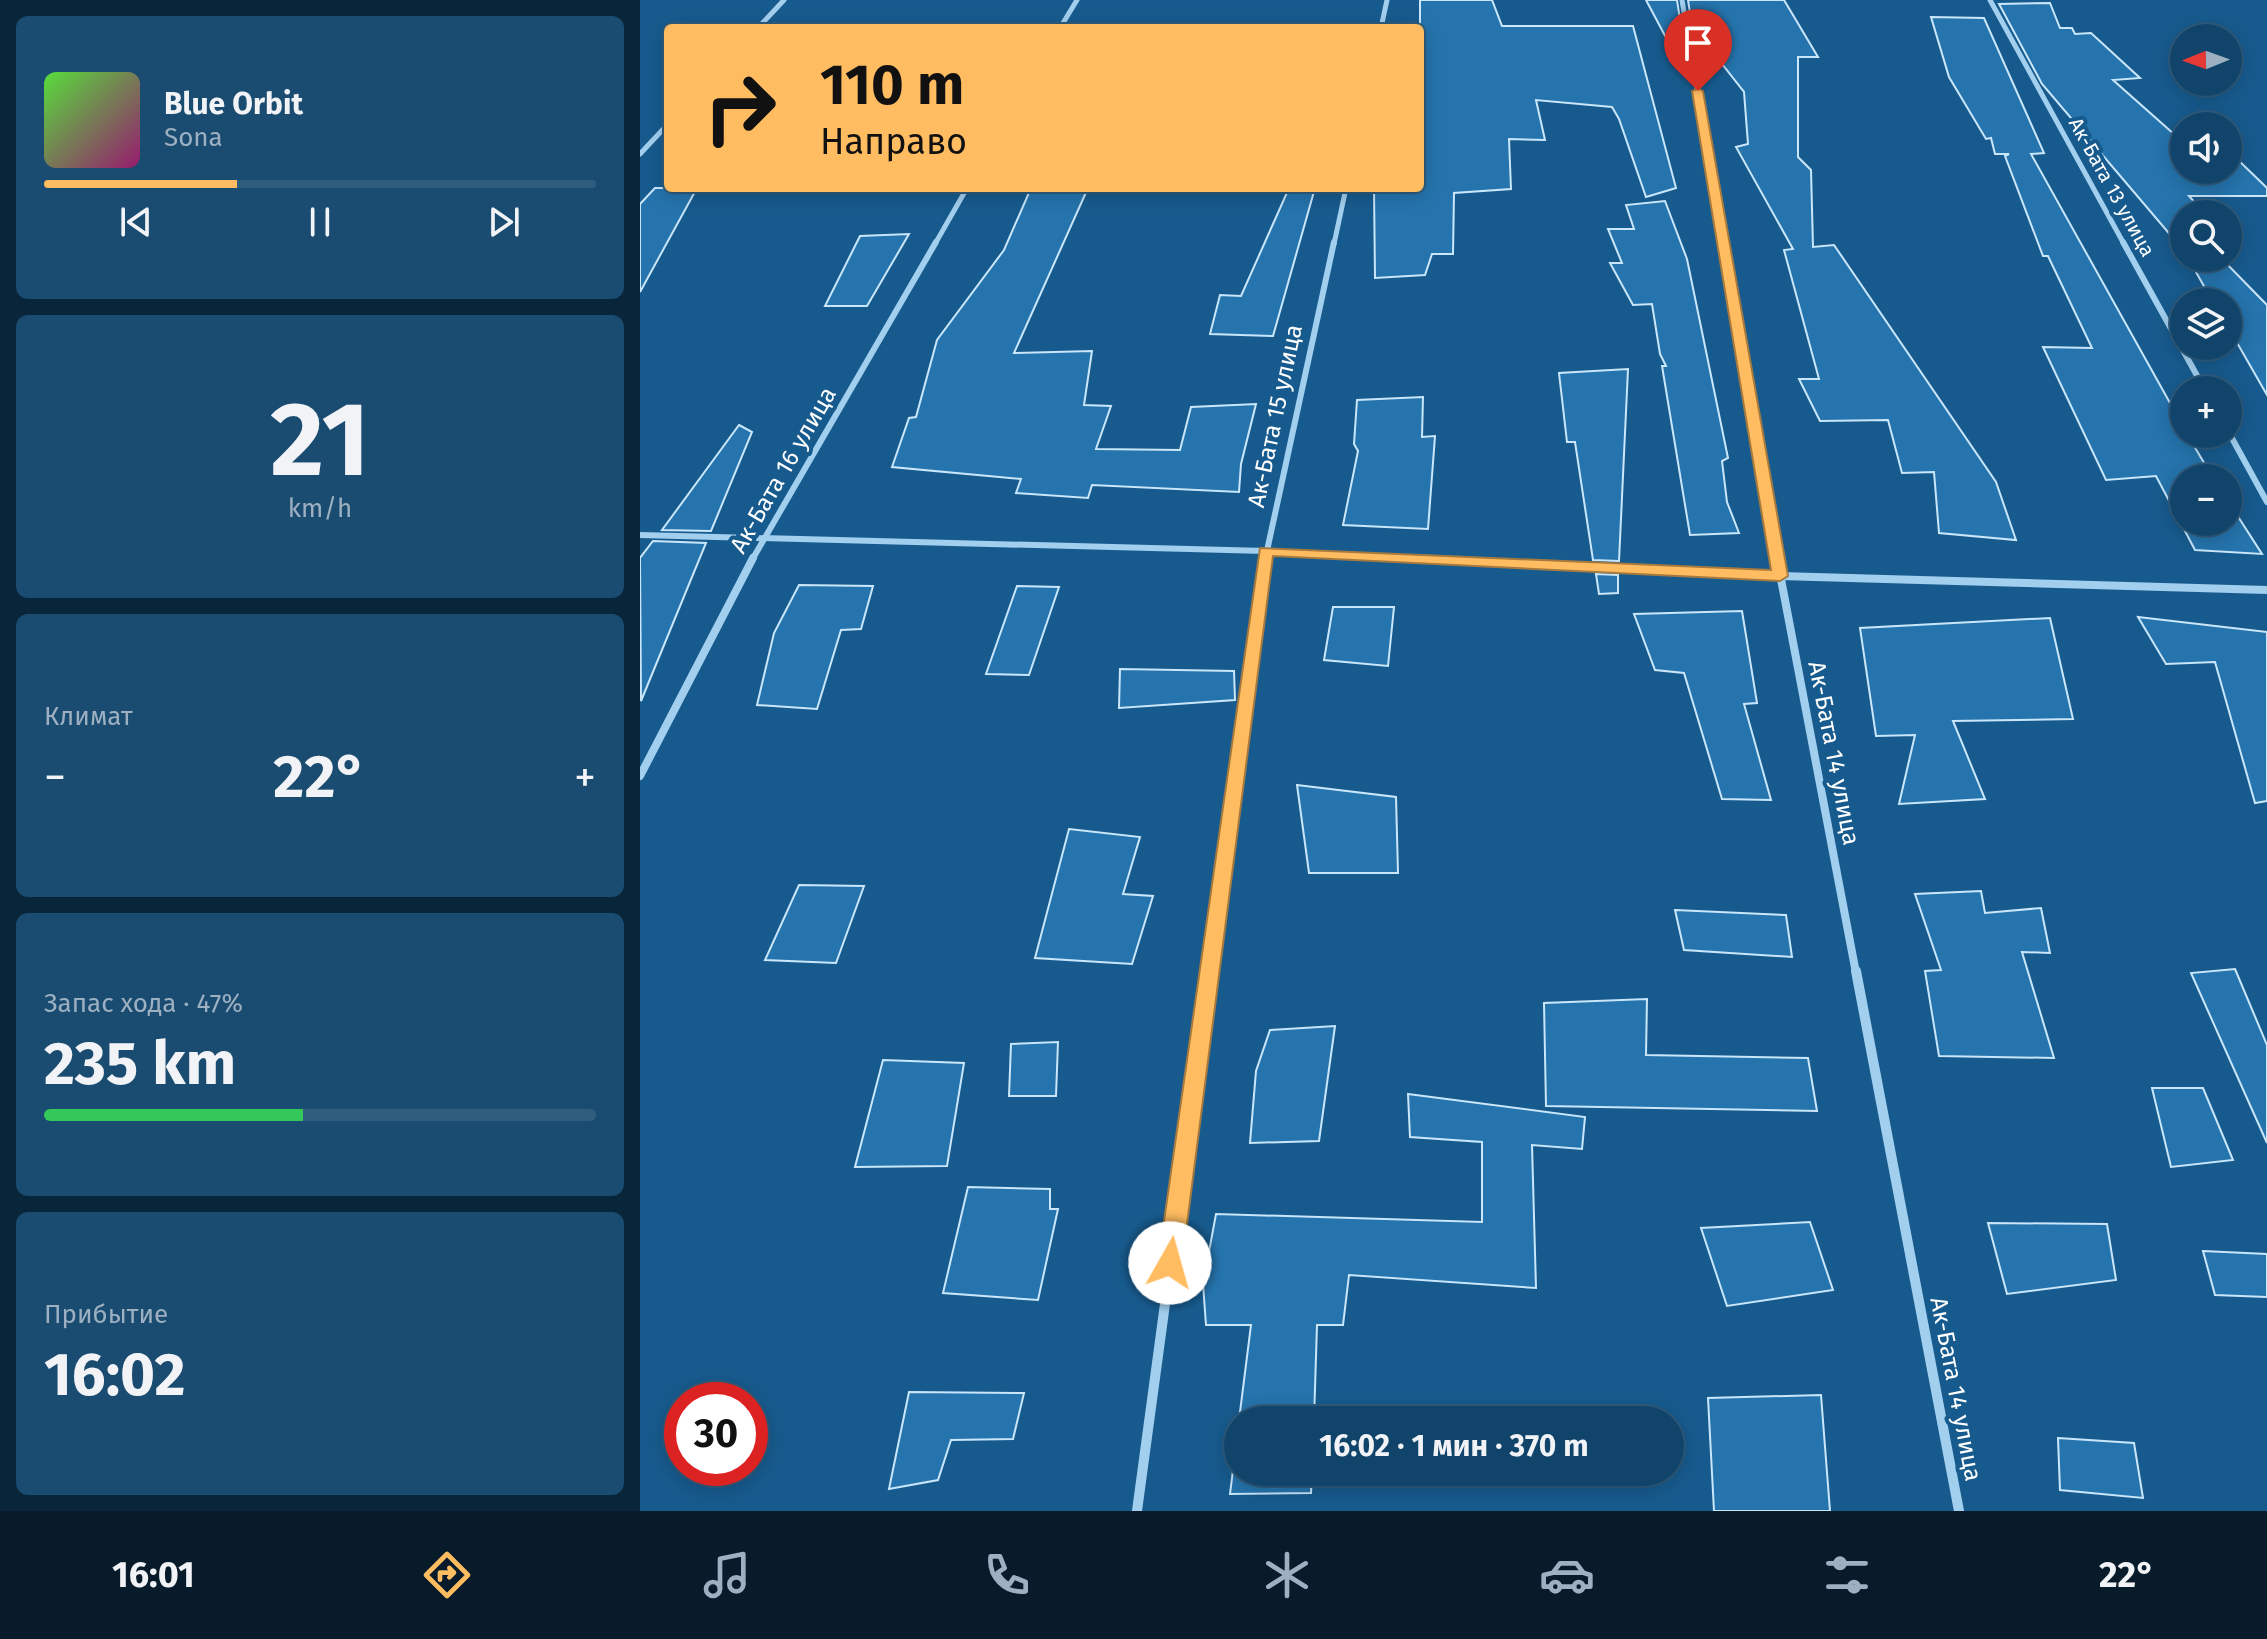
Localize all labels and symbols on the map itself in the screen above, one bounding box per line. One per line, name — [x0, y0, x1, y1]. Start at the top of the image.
pin — [1664, 9, 1732, 91]
north arrow — [2170, 24, 2242, 96]
street label: Ак-Бата 13 улица — [2064, 113, 2160, 261]
street label: Ак-Бата 15 улица — [1242, 322, 1308, 510]
street label: Ак-Бата 16 улица — [724, 382, 842, 558]
street label: Ак-Бата 14 улица — [1802, 658, 1866, 848]
position arrow — [1128, 1221, 1212, 1305]
street label: Ак-Бата 14 улица — [1924, 1294, 1988, 1484]
speed limit sign: 30 — [664, 1382, 768, 1486]

